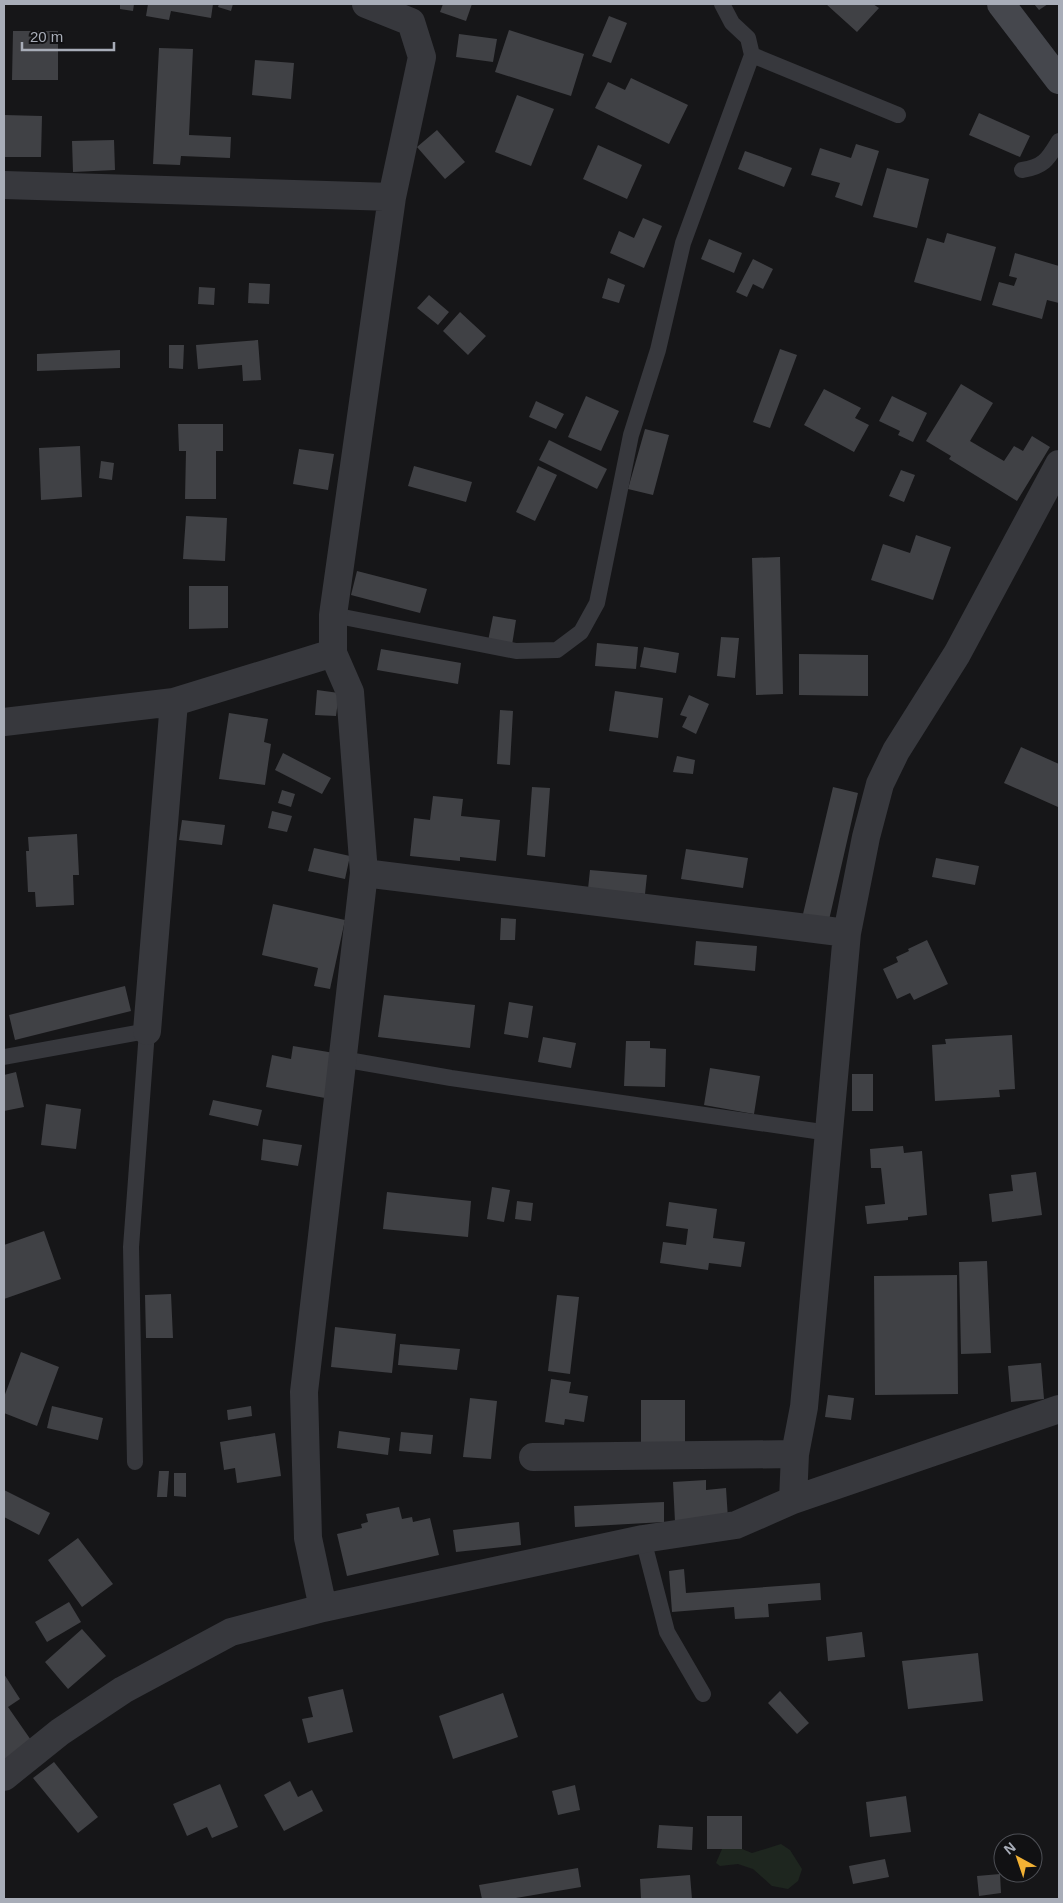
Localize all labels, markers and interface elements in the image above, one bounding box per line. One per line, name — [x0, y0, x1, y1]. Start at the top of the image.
scale bar — [22, 20, 115, 52]
text: 20 m — [30, 28, 63, 45]
north arrow — [993, 1833, 1043, 1883]
text: N — [1001, 1839, 1019, 1857]

